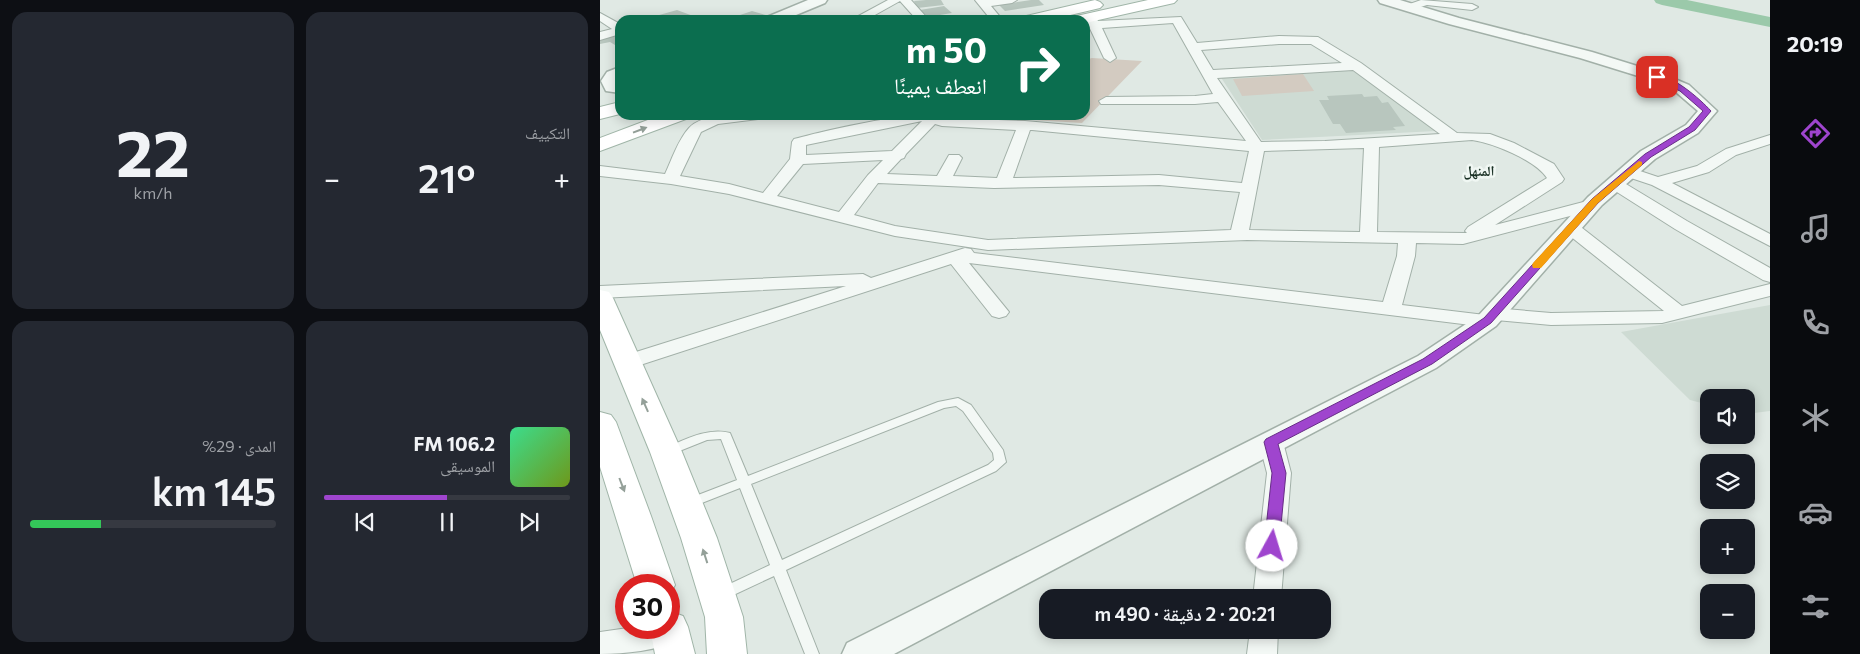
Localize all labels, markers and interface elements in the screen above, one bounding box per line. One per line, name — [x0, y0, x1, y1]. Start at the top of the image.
text: 50 m — [906, 27, 987, 70]
text: 20:19 — [1787, 30, 1843, 57]
icon: right — [1005, 35, 1070, 100]
pin — [1636, 56, 1678, 98]
icon: arrive — [1643, 63, 1671, 91]
text: انعطف يمينًا — [894, 72, 987, 99]
text: 22 — [116, 111, 190, 190]
icon: directions — [1798, 116, 1833, 151]
text: التكييف — [525, 123, 570, 142]
one-way arrow — [632, 126, 647, 133]
text: 21° — [418, 154, 475, 201]
text: − — [324, 161, 340, 195]
text: + — [554, 161, 570, 195]
district label: المنهل — [1463, 162, 1495, 180]
text: km/h — [134, 183, 172, 202]
icon: music — [1798, 211, 1833, 246]
icon: phone — [1798, 305, 1833, 340]
map controls — [1700, 389, 1755, 639]
button: sound — [1700, 389, 1755, 444]
one-way arrow — [641, 398, 649, 412]
icon: climate — [1798, 400, 1833, 435]
text: 106.2 FM — [414, 432, 495, 455]
text: المدى · 29% — [202, 436, 276, 455]
button: layers — [1700, 454, 1755, 509]
text: الموسيقى — [440, 456, 495, 475]
text: 145 km — [152, 467, 276, 514]
one-way arrow — [619, 477, 626, 492]
icon: car — [1798, 495, 1833, 530]
icon: previous — [351, 508, 379, 536]
icon: pause — [433, 508, 461, 536]
icon: next — [515, 508, 543, 536]
position arrow — [1245, 519, 1297, 571]
button: + — [1700, 519, 1755, 574]
one-way arrow — [701, 548, 708, 563]
speed limit sign: 30 — [615, 574, 680, 639]
button: − — [1700, 584, 1755, 639]
icon: filters — [1798, 589, 1833, 624]
text: 20:21 · 2 دقيقة · 490 m — [1094, 602, 1276, 625]

